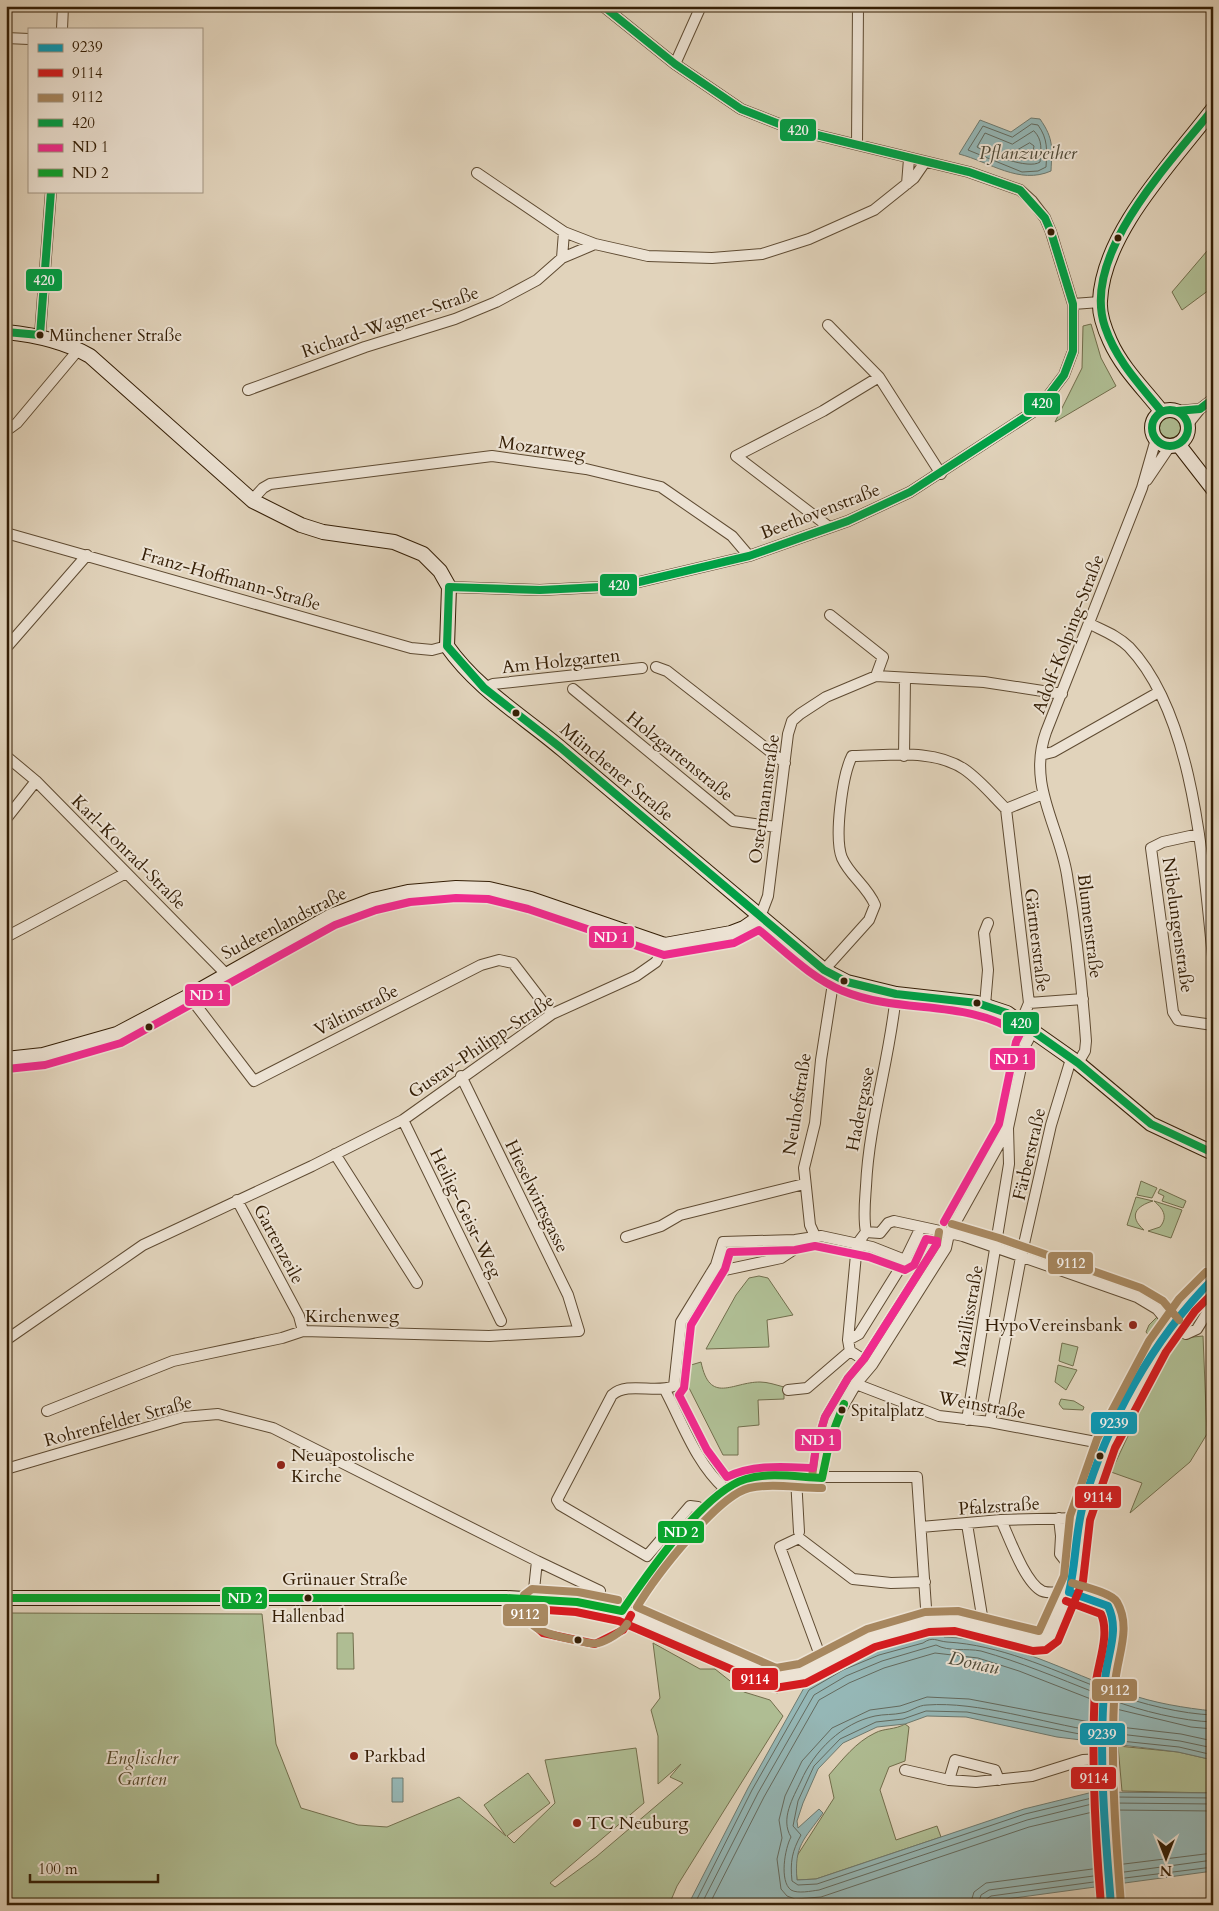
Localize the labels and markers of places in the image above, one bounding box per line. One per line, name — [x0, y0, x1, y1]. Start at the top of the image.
unlabelled marker — [1046, 227, 1056, 237]
unlabelled marker — [1113, 233, 1123, 243]
place label: Münchener Straße — [49, 324, 182, 347]
marker: Münchener Straße — [35, 330, 45, 340]
unlabelled marker — [511, 708, 521, 718]
unlabelled marker — [839, 976, 849, 986]
unlabelled marker — [972, 998, 982, 1008]
unlabelled marker — [144, 1022, 154, 1032]
place label: HypoVereinsbank — [984, 1313, 1123, 1338]
marker: HypoVereinsbank — [1127, 1319, 1139, 1331]
place label: Spitalplatz — [851, 1399, 924, 1422]
marker: Spitalplatz — [837, 1405, 847, 1415]
place label: Neuapostolische Kirche — [291, 1443, 415, 1489]
unlabelled marker — [1095, 1451, 1105, 1461]
marker: Neuapostolische Kirche — [275, 1459, 287, 1471]
marker: Hallenbad — [303, 1593, 313, 1603]
place label: Hallenbad — [271, 1605, 345, 1628]
unlabelled marker — [573, 1635, 583, 1645]
place label: Parkbad — [364, 1744, 426, 1769]
marker: Parkbad — [348, 1750, 360, 1762]
place label: TC Neuburg — [587, 1811, 689, 1836]
marker: TC Neuburg — [571, 1817, 583, 1829]

